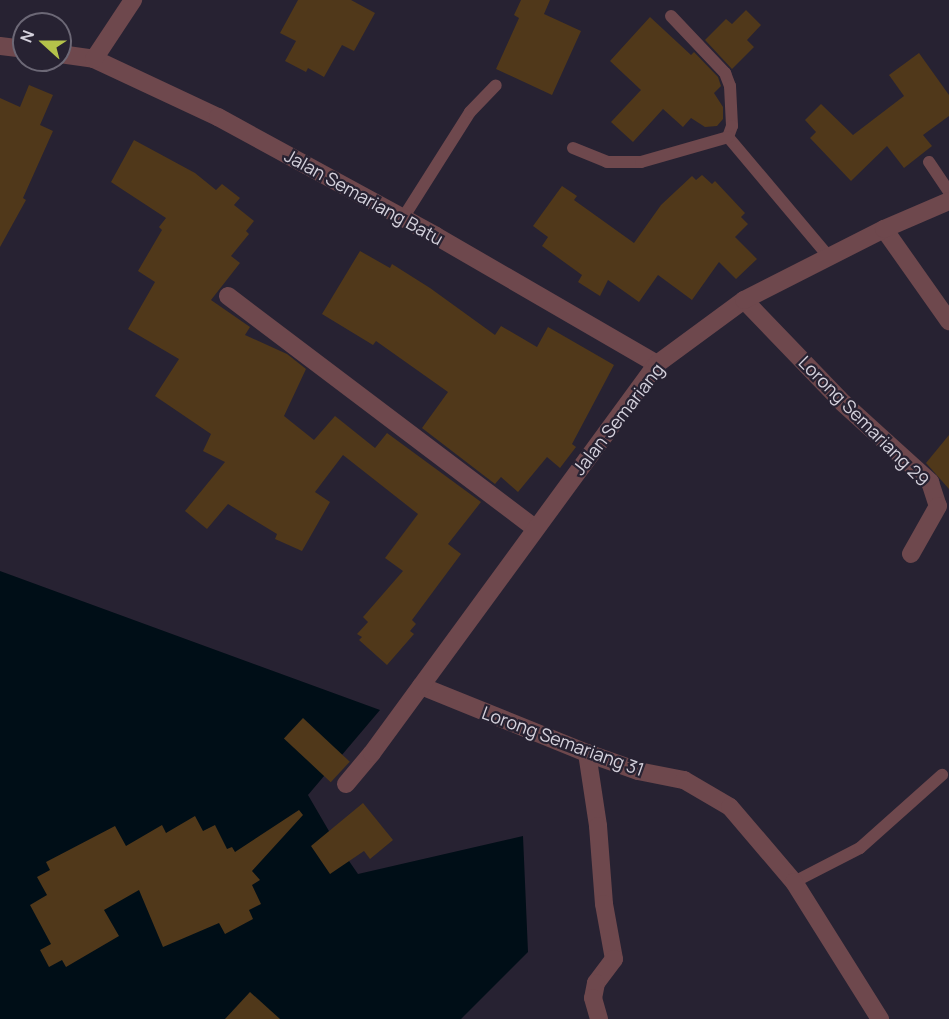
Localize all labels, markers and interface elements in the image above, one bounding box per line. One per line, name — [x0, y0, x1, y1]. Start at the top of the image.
north arrow — [12, 12, 72, 72]
text: N — [15, 27, 39, 46]
street label: Jalan Semariang Batu — [281, 144, 447, 250]
street label: Lorong Semariang 29 — [794, 351, 934, 491]
street label: Jalan Semariang — [568, 359, 668, 479]
street label: Lorong Semariang 31 — [479, 702, 647, 780]

